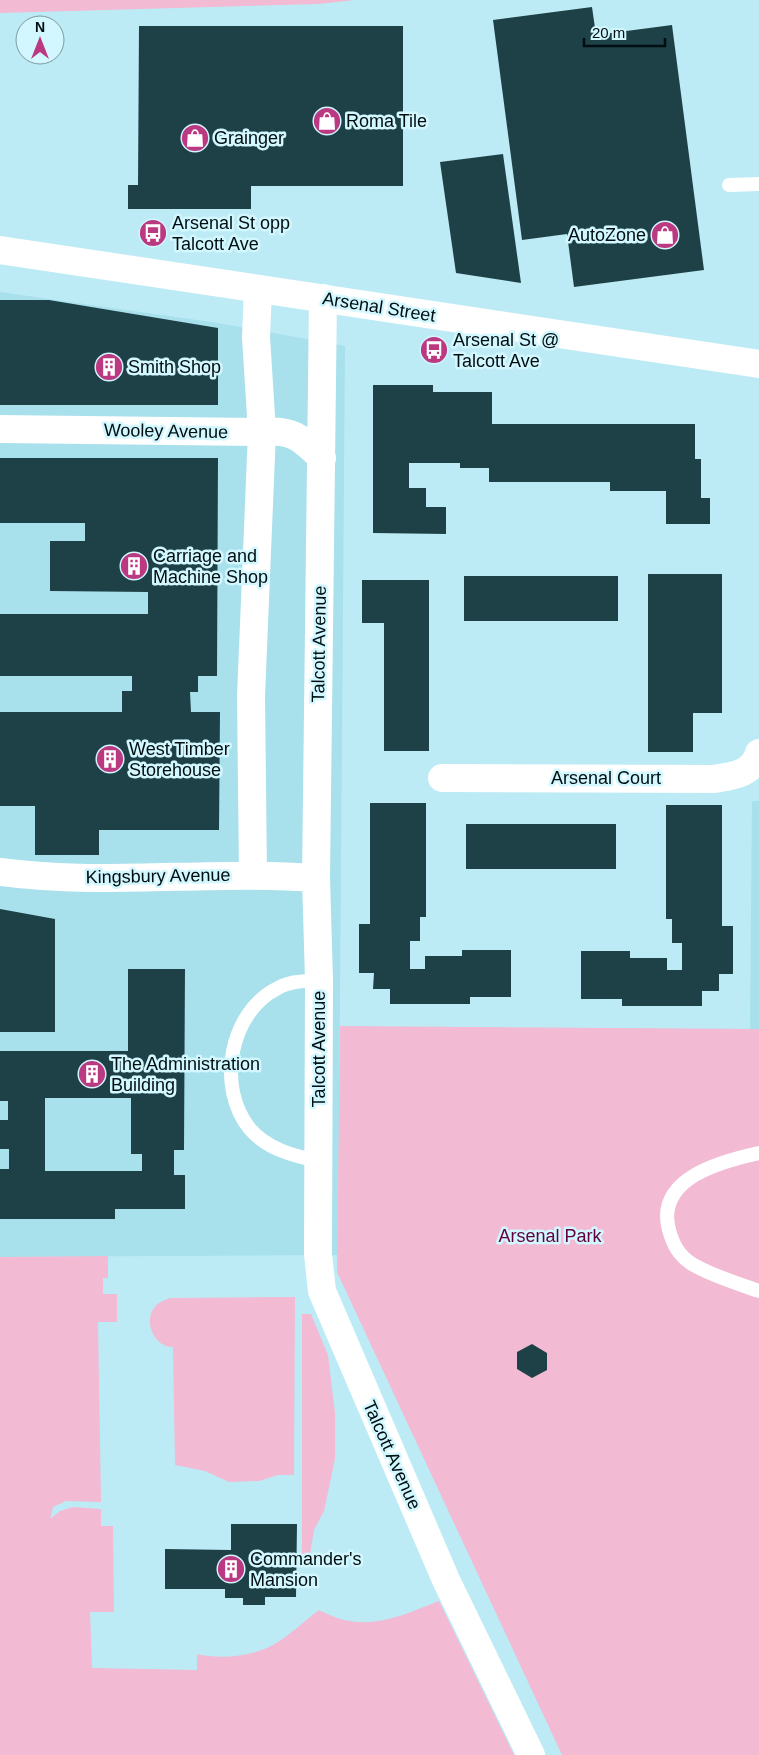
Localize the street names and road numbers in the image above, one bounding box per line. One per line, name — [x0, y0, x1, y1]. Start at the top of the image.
street label: Arsenal Street — [321, 288, 437, 326]
street label: Wooley Avenue — [104, 420, 228, 442]
street label: Talcott Avenue — [308, 585, 330, 703]
street label: Arsenal Court — [551, 768, 661, 788]
street label: Kingsbury Avenue — [85, 865, 231, 887]
street label: Talcott Avenue — [309, 991, 329, 1107]
street label: Talcott Avenue — [359, 1398, 425, 1512]

